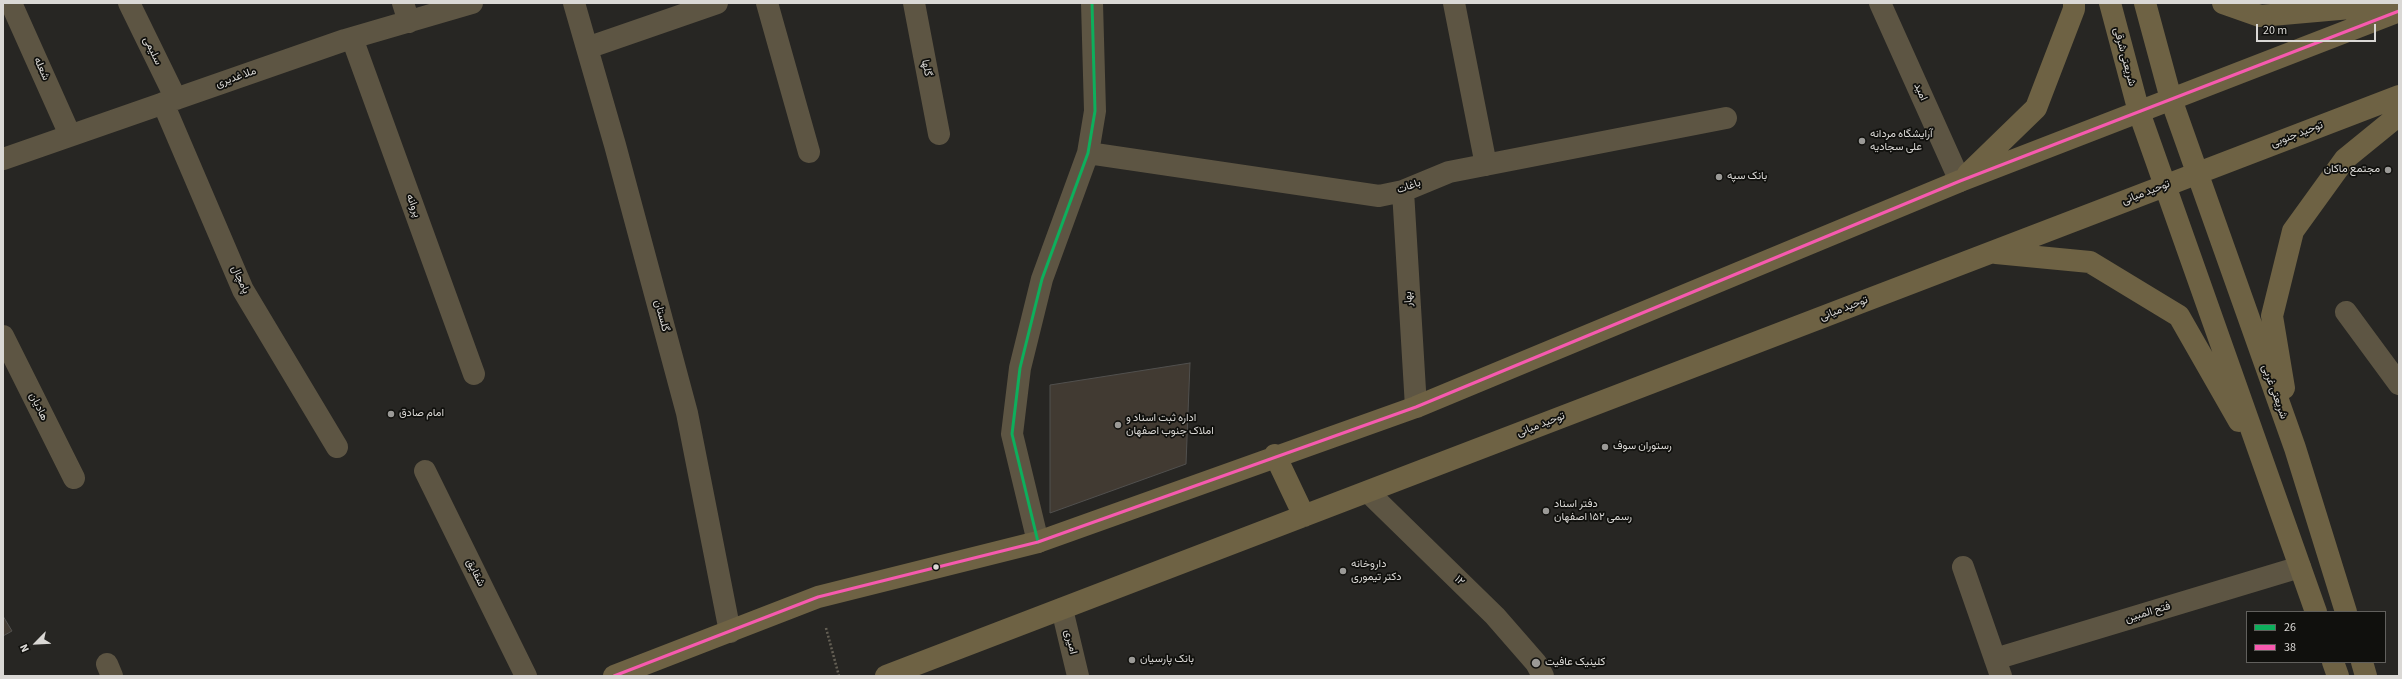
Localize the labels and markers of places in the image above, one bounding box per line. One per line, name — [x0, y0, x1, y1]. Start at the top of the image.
place label: آرایشگاه مردانه علی سجادیه — [1870, 128, 1933, 154]
marker: آرایشگاه مردانه علی سجادیه — [1857, 136, 1867, 146]
place label: مجتمع ماکان — [2324, 163, 2380, 177]
marker: مجتمع ماکان — [2383, 165, 2393, 175]
place label: بانک سپه — [1727, 170, 1767, 184]
marker: بانک سپه — [1714, 172, 1724, 182]
place label: امام صادق — [399, 407, 444, 421]
marker: امام صادق — [386, 409, 396, 419]
place label: اداره ثبت اسناد و املاک جنوب اصفهان — [1126, 412, 1214, 438]
marker: اداره ثبت اسناد و املاک جنوب اصفهان — [1113, 420, 1123, 430]
place label: رستوران سوف — [1613, 440, 1672, 454]
marker: رستوران سوف — [1600, 442, 1610, 452]
place label: دفتر اسناد رسمی ۱۵۲ اصفهان — [1554, 498, 1632, 524]
marker: دفتر اسناد رسمی ۱۵۲ اصفهان — [1541, 506, 1551, 516]
place label: داروخانه دکتر تیموری — [1351, 558, 1402, 584]
unlabelled marker — [931, 562, 941, 572]
marker: داروخانه دکتر تیموری — [1338, 566, 1348, 576]
place label: بانک پارسیان — [1140, 653, 1194, 667]
marker: بانک پارسیان — [1127, 655, 1137, 665]
place label: کلینیک عافیت — [1545, 656, 1605, 670]
marker: کلینیک عافیت — [1530, 657, 1542, 669]

